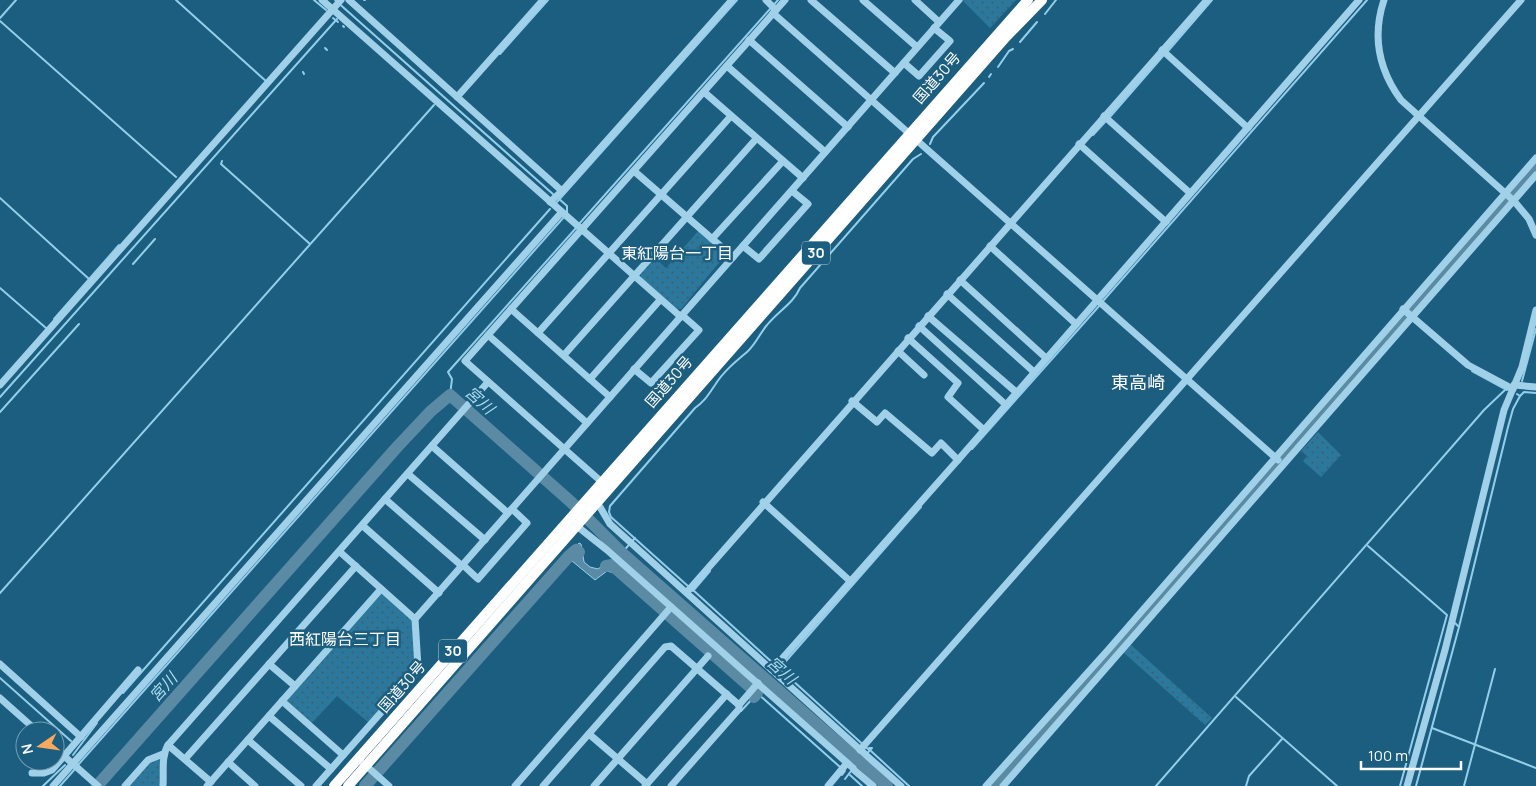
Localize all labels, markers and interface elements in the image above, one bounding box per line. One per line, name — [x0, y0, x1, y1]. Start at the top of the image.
street label: 国道30号 — [908, 47, 965, 108]
district label: 東紅陽台一丁目 — [621, 242, 733, 264]
road number: 30 — [802, 242, 830, 264]
street label: 国道30号 — [640, 351, 697, 412]
district label: 東高崎 — [1111, 370, 1165, 394]
water label: 宮川 — [461, 381, 501, 420]
district label: 西紅陽台三丁目 — [289, 628, 401, 650]
road number: 30 — [439, 640, 467, 662]
water label: 宮川 — [763, 651, 803, 690]
street label: 国道30号 — [373, 656, 430, 717]
water label: 宮川 — [144, 666, 183, 706]
north arrow — [15, 721, 65, 771]
scale bar — [1361, 738, 1461, 770]
text: N — [16, 742, 37, 756]
text: 100 m — [1368, 745, 1408, 766]

